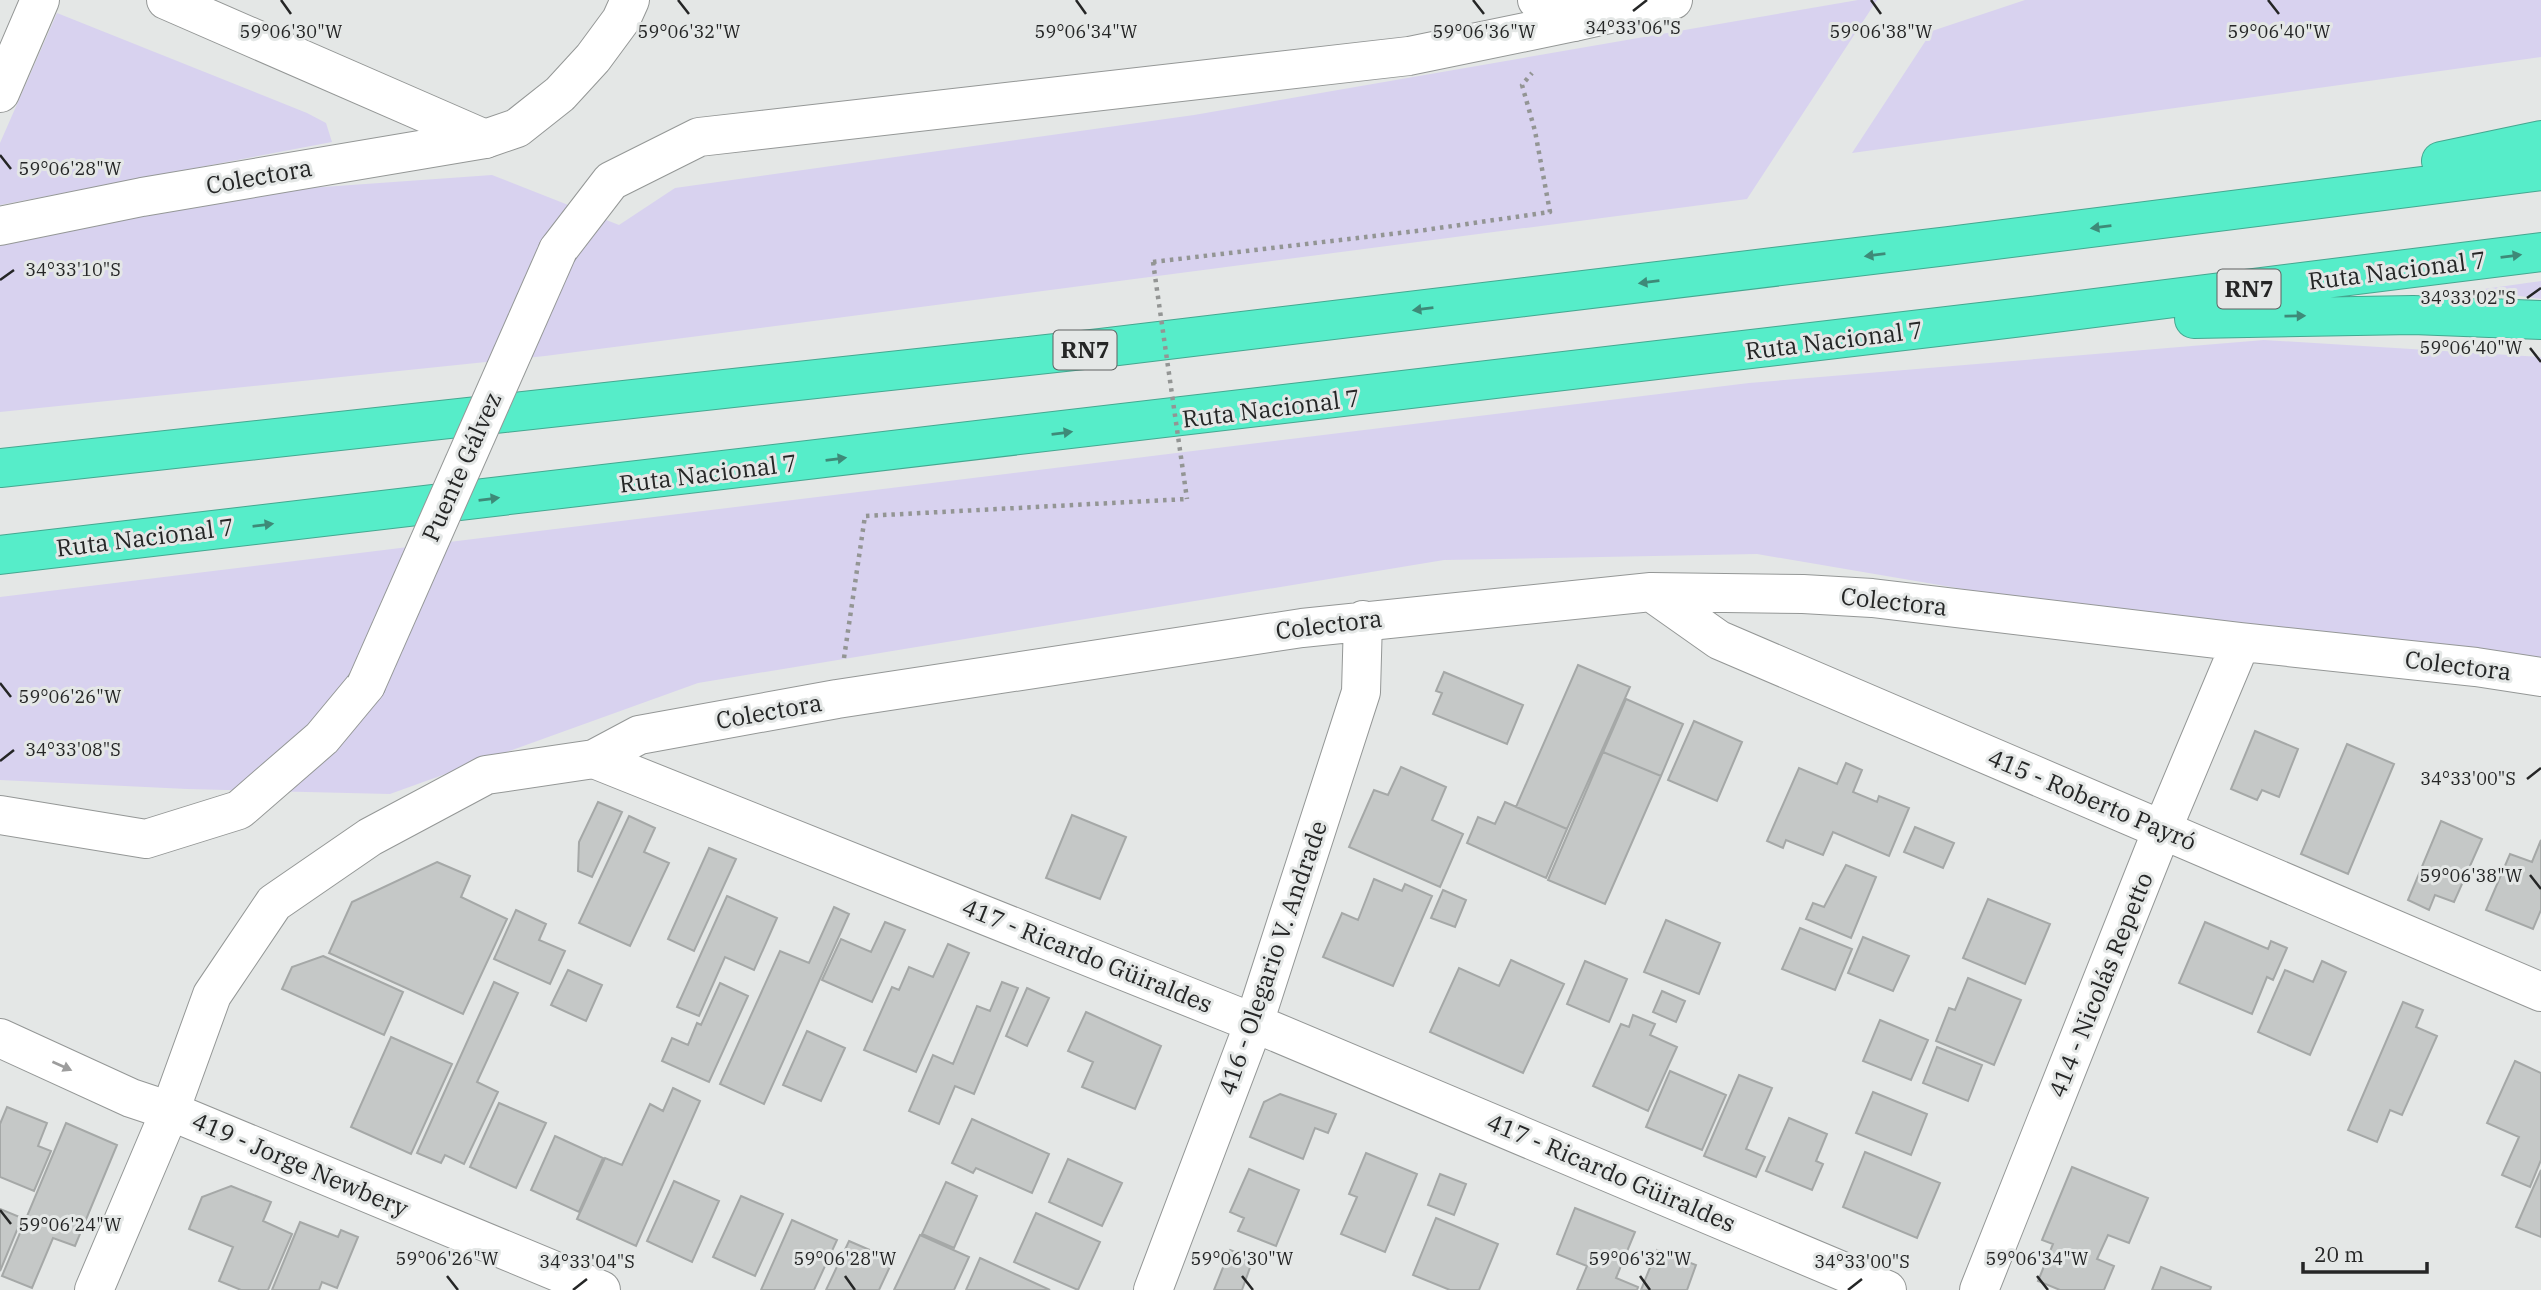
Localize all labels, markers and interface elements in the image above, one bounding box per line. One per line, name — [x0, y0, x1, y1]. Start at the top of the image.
text: 34°33'06"S — [1585, 16, 1681, 39]
text: 59°06'30"W — [240, 20, 343, 43]
text: 59°06'32"W — [638, 20, 741, 43]
text: 59°06'34"W — [1035, 20, 1138, 43]
text: 59°06'36"W — [1433, 20, 1536, 43]
text: 59°06'38"W — [1830, 20, 1933, 43]
text: 59°06'40"W — [2228, 20, 2331, 43]
street label: Colectora — [203, 151, 314, 201]
text: 59°06'28"W — [19, 157, 122, 180]
one-way arrow — [2090, 221, 2112, 232]
street label: Ruta Nacional 7 — [2306, 243, 2488, 297]
one-way arrow — [1864, 250, 1886, 261]
one-way arrow — [2500, 251, 2522, 262]
text: 34°33'10"S — [25, 258, 121, 281]
road number: RN7 — [2218, 270, 2280, 308]
one-way arrow — [1638, 277, 1660, 288]
text: 34°33'02"S — [2420, 286, 2516, 309]
one-way arrow — [1412, 304, 1434, 315]
one-way arrow — [2284, 310, 2306, 322]
street label: Ruta Nacional 7 — [1743, 313, 1925, 367]
road number: RN7 — [1054, 330, 1116, 370]
text: 59°06'40"W — [2420, 336, 2523, 359]
street label: Ruta Nacional 7 — [1180, 381, 1362, 435]
street label: Puente Gálvez — [414, 387, 508, 546]
one-way arrow — [1052, 428, 1074, 439]
street label: Ruta Nacional 7 — [617, 446, 799, 500]
one-way arrow — [825, 454, 847, 465]
one-way arrow — [478, 493, 500, 504]
street label: Ruta Nacional 7 — [54, 510, 236, 564]
one-way arrow — [252, 519, 274, 530]
street label: Colectora — [1839, 579, 1949, 623]
street label: Colectora — [1274, 602, 1384, 646]
street label: Colectora — [2403, 643, 2513, 687]
text: 59°06'26"W — [19, 685, 122, 708]
street label: Colectora — [713, 686, 824, 736]
text: 34°33'08"S — [25, 738, 121, 761]
street label: 415 - Roberto Payró — [1983, 741, 2201, 857]
text: 34°33'00"S — [2420, 767, 2516, 790]
street label: 416 - Olegario V. Andrade — [1210, 816, 1334, 1099]
text: 59°06'38"W — [2420, 864, 2523, 887]
street label: 414 - Nicolás Repetto — [2040, 867, 2160, 1102]
street label: 417 - Ricardo Güiraldes — [958, 890, 1217, 1020]
one-way arrow — [52, 1061, 72, 1072]
street label: 419 - Jorge Newbery — [187, 1104, 413, 1224]
street label: 417 - Ricardo Güiraldes — [1482, 1105, 1741, 1239]
text: 59°06'24"W — [19, 1213, 122, 1236]
scale bar — [2303, 1230, 2427, 1274]
text: 20 m — [2314, 1240, 2364, 1268]
text: 59°06'26"W — [396, 1247, 499, 1270]
text: 59°06'28"W — [794, 1247, 897, 1270]
text: 59°06'30"W — [1191, 1247, 1294, 1270]
text: 59°06'32"W — [1589, 1247, 1692, 1270]
text: 59°06'34"W — [1986, 1247, 2089, 1270]
text: 34°33'04"S — [539, 1250, 635, 1273]
text: 34°33'00"S — [1814, 1250, 1910, 1273]

